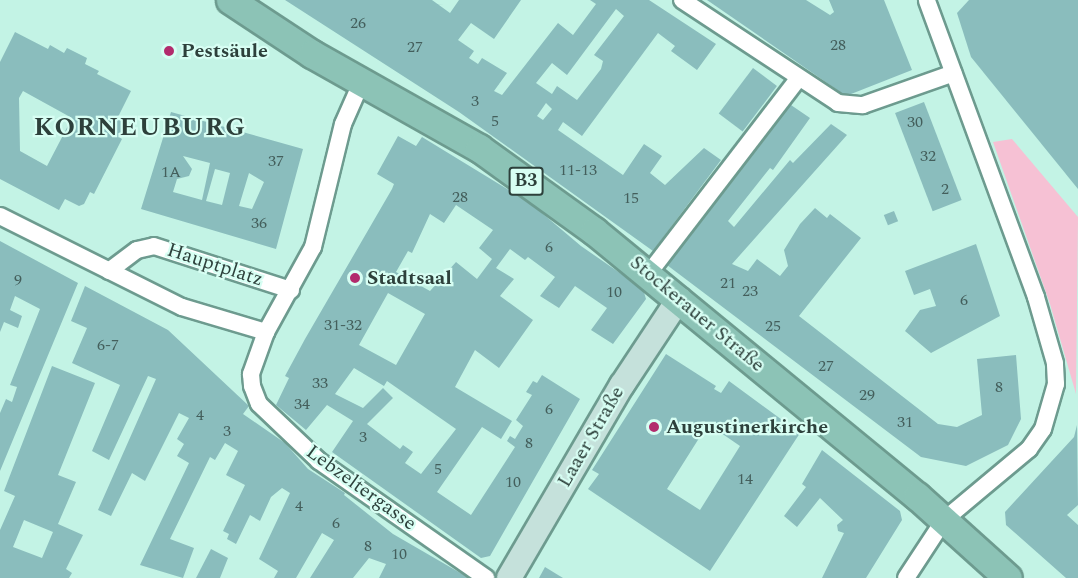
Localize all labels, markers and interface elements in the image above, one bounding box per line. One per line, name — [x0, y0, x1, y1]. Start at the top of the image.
house number: 26 — [350, 13, 366, 33]
house number: 28 — [830, 35, 846, 55]
house number: 27 — [407, 37, 423, 57]
place label: Pestsäule — [181, 39, 268, 63]
marker: Pestsäule — [162, 44, 176, 58]
house number: 3 — [471, 91, 479, 111]
house number: 5 — [491, 111, 499, 131]
district label: KORNEUBURG — [34, 112, 246, 144]
house number: 30 — [907, 112, 923, 132]
house number: 32 — [920, 146, 936, 166]
house number: 37 — [268, 151, 284, 171]
house number: 11-13 — [559, 160, 597, 180]
house number: 1A — [161, 162, 181, 182]
road number: B3 — [508, 166, 544, 196]
house number: 2 — [941, 179, 949, 199]
house number: 28 — [452, 187, 468, 207]
house number: 15 — [623, 188, 639, 208]
house number: 36 — [251, 213, 267, 233]
house number: 6 — [545, 237, 553, 257]
street label: Hauptplatz — [164, 238, 266, 292]
street label: Stockerauer Straße — [625, 251, 769, 377]
place label: Stadtsaal — [367, 266, 452, 290]
house number: 9 — [14, 270, 22, 290]
marker: Stadtsaal — [348, 271, 362, 285]
house number: 21 — [720, 273, 736, 293]
house number: 23 — [742, 281, 758, 301]
house number: 10 — [606, 282, 622, 302]
house number: 6 — [960, 290, 968, 310]
house number: 31-32 — [324, 315, 362, 335]
house number: 25 — [765, 316, 781, 336]
house number: 6-7 — [97, 335, 119, 355]
house number: 27 — [818, 356, 834, 376]
house number: 33 — [312, 373, 328, 393]
house number: 8 — [995, 377, 1003, 397]
street label: Laaer Straße — [552, 382, 630, 492]
house number: 29 — [859, 385, 875, 405]
house number: 34 — [294, 394, 310, 414]
house number: 6 — [545, 399, 553, 419]
house number: 4 — [196, 405, 204, 425]
house number: 31 — [897, 412, 913, 432]
place label: Augustinerkirche — [666, 415, 828, 439]
marker: Augustinerkirche — [647, 420, 661, 434]
house number: 3 — [223, 421, 231, 441]
house number: 3 — [359, 427, 367, 447]
house number: 8 — [525, 433, 533, 453]
street label: Lebzeltergasse — [301, 440, 421, 536]
house number: 5 — [434, 459, 442, 479]
house number: 14 — [737, 469, 753, 489]
house number: 10 — [505, 472, 521, 492]
house number: 4 — [295, 496, 303, 516]
house number: 6 — [332, 513, 340, 533]
house number: 8 — [364, 536, 372, 556]
house number: 10 — [391, 544, 407, 564]

